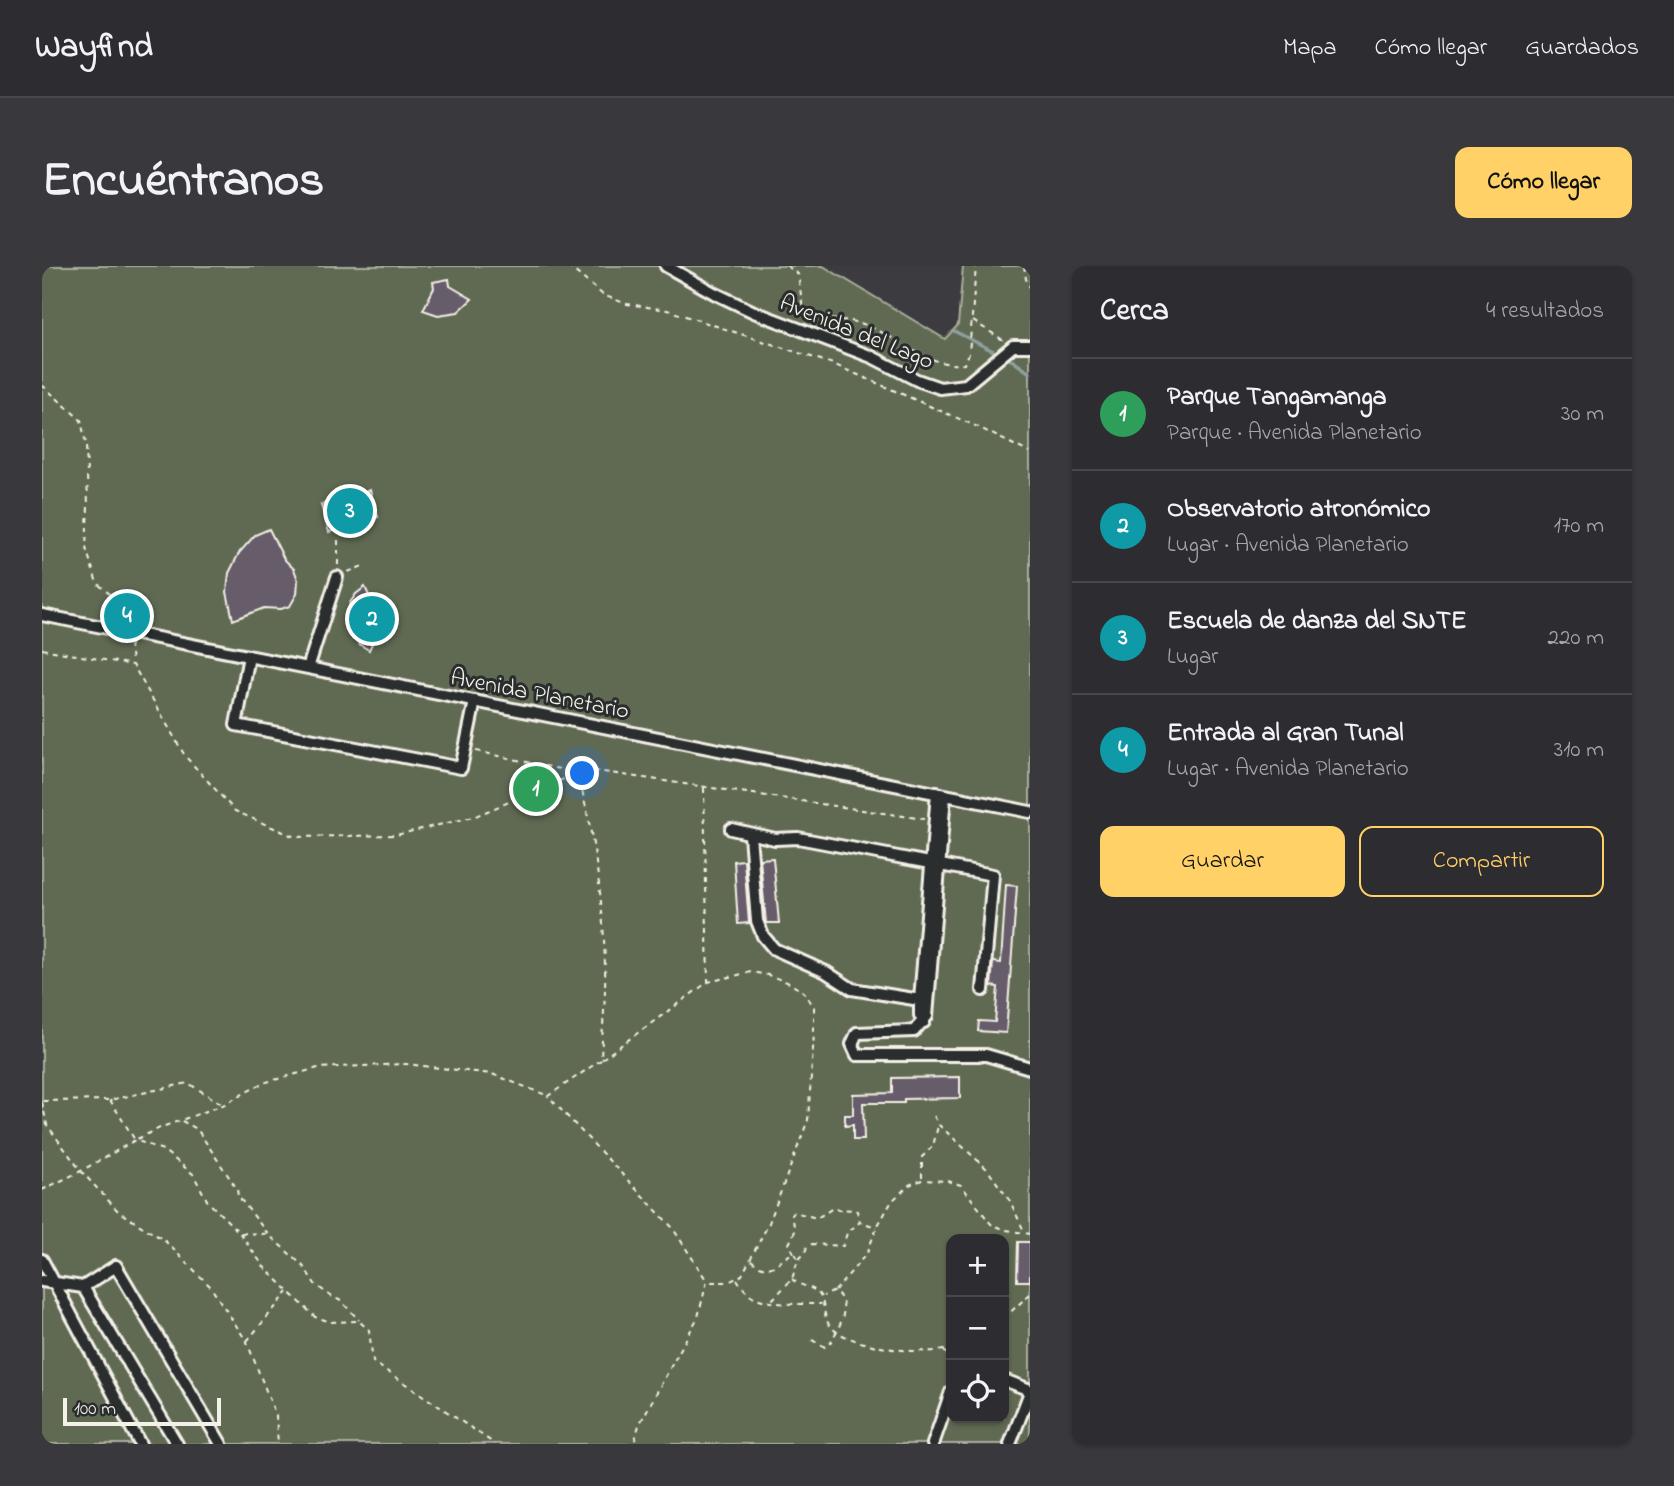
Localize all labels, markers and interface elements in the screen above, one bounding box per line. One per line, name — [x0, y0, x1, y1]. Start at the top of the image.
text: Wayfind — [35, 24, 153, 72]
text: Mapa — [1283, 31, 1336, 66]
text: Cómo llegar — [1374, 31, 1487, 66]
text: Guardados — [1525, 31, 1639, 66]
text: Encuéntranos — [42, 146, 324, 218]
button: Cómo llegar — [1455, 147, 1632, 218]
street label: Avenida del Lago — [774, 286, 938, 380]
text: Cerca — [1100, 290, 1169, 334]
text: 4 resultados — [1486, 295, 1604, 328]
text: Parque Tangamanga — [1167, 379, 1387, 417]
text: 1 — [1119, 398, 1127, 431]
text: 30 m — [1561, 398, 1604, 431]
text: Parque · Avenida Planetario — [1167, 417, 1422, 450]
pin: 3 — [327, 485, 373, 537]
text: Observatorio atronómico — [1167, 491, 1430, 529]
text: 2 — [1117, 510, 1129, 543]
text: 170 m — [1554, 510, 1604, 543]
text: Lugar · Avenida Planetario — [1167, 529, 1409, 562]
pin: 4 — [104, 590, 150, 642]
pin: 2 — [349, 593, 395, 645]
text: Escuela de danza del SNTE — [1167, 603, 1467, 641]
text: 3 — [1118, 622, 1128, 655]
text: 220 m — [1548, 622, 1604, 655]
text: Lugar — [1167, 641, 1219, 674]
street label: Avenida Planetario — [447, 661, 632, 730]
text: Entrada al Gran Tunal — [1167, 715, 1404, 753]
text: 4 — [1118, 734, 1128, 767]
text: 310 m — [1554, 734, 1604, 767]
text: Lugar · Avenida Planetario — [1167, 753, 1409, 786]
your location — [565, 756, 599, 790]
pin: 1 — [513, 763, 559, 815]
button: Guardar — [1100, 826, 1345, 897]
button: Compartir — [1359, 826, 1604, 897]
map controls — [946, 1234, 1009, 1423]
button: + — [946, 1234, 1009, 1297]
button: − — [946, 1297, 1009, 1360]
button: locate — [946, 1360, 1009, 1423]
scale bar — [63, 1395, 220, 1427]
text: 100 m — [74, 1396, 116, 1423]

